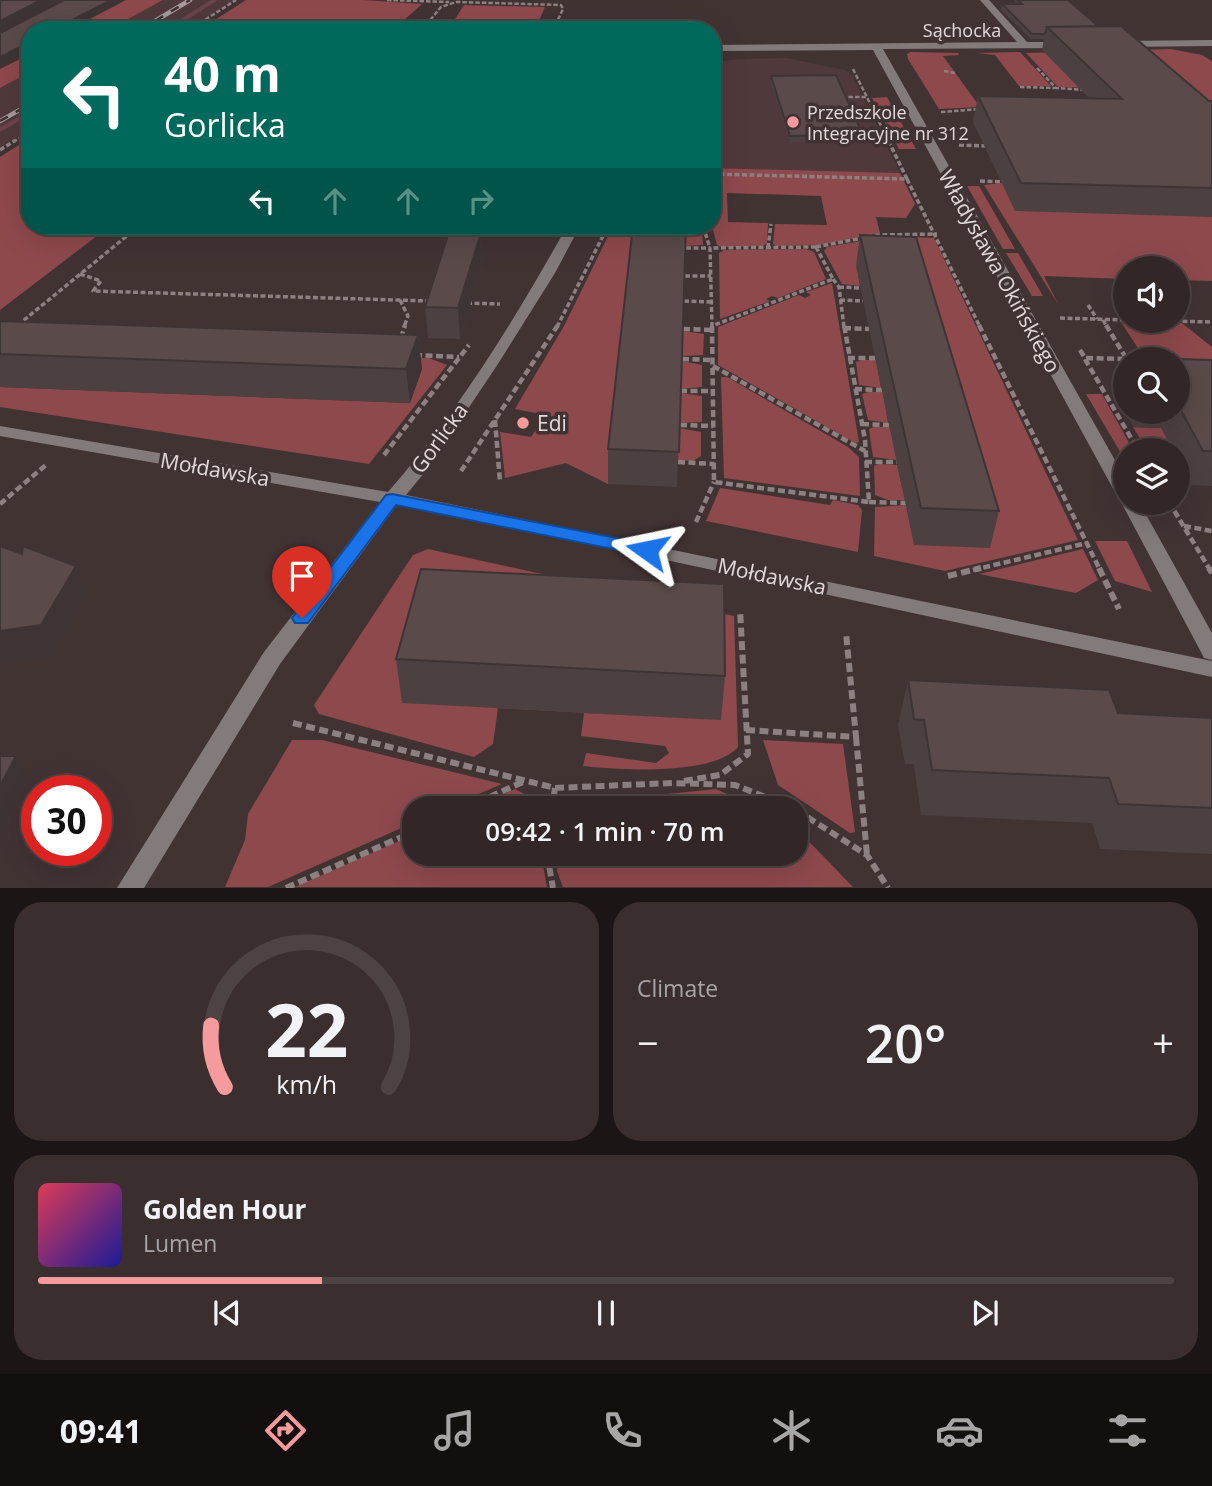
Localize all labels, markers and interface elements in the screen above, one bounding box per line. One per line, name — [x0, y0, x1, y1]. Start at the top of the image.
street label: Sąchocka — [923, 18, 1001, 42]
text: 40 m — [164, 40, 281, 106]
icon: left — [49, 49, 140, 140]
place label: Przedszkole Integracyjne nr 312 — [807, 100, 969, 145]
text: Gorlicka — [164, 103, 286, 146]
marker: Przedszkole Integracyjne nr 312 — [785, 114, 801, 130]
street label: Władysława Okińskiego — [933, 165, 1067, 377]
icon: left — [243, 182, 281, 220]
icon: ahead — [316, 182, 354, 220]
icon: ahead — [389, 182, 427, 220]
icon: right — [462, 182, 500, 220]
map controls — [1113, 256, 1190, 515]
button: sound — [1113, 256, 1190, 333]
button: search — [1113, 347, 1190, 424]
street label: Gorlicka — [404, 397, 474, 479]
place label: Edi — [537, 409, 567, 437]
marker: Edi — [515, 415, 531, 431]
button: layers — [1113, 438, 1190, 515]
street label: Mołdawska — [158, 446, 272, 492]
position arrow — [610, 513, 684, 587]
pin — [272, 546, 332, 618]
street label: Mołdawska — [715, 551, 829, 601]
icon: arrive — [283, 557, 321, 595]
speed limit sign: 30 — [21, 775, 112, 866]
text: 09:42 · 1 min · 70 m — [485, 813, 725, 849]
text: Climate — [637, 972, 718, 1004]
text: 22 — [265, 980, 348, 1079]
text: 20° — [865, 1007, 946, 1078]
text: − — [637, 1016, 659, 1068]
text: + — [1152, 1016, 1174, 1068]
text: km/h — [276, 1067, 337, 1101]
text: Golden Hour — [143, 1191, 306, 1227]
text: Lumen — [143, 1227, 217, 1259]
icon: previous — [208, 1294, 246, 1332]
icon: pause — [587, 1294, 625, 1332]
icon: next — [966, 1294, 1004, 1332]
icon: directions — [261, 1406, 310, 1455]
icon: music — [430, 1406, 479, 1455]
icon: phone — [598, 1406, 647, 1455]
icon: climate — [767, 1406, 816, 1455]
icon: car — [935, 1406, 984, 1455]
icon: filters — [1103, 1406, 1152, 1455]
text: 09:41 — [60, 1409, 142, 1452]

